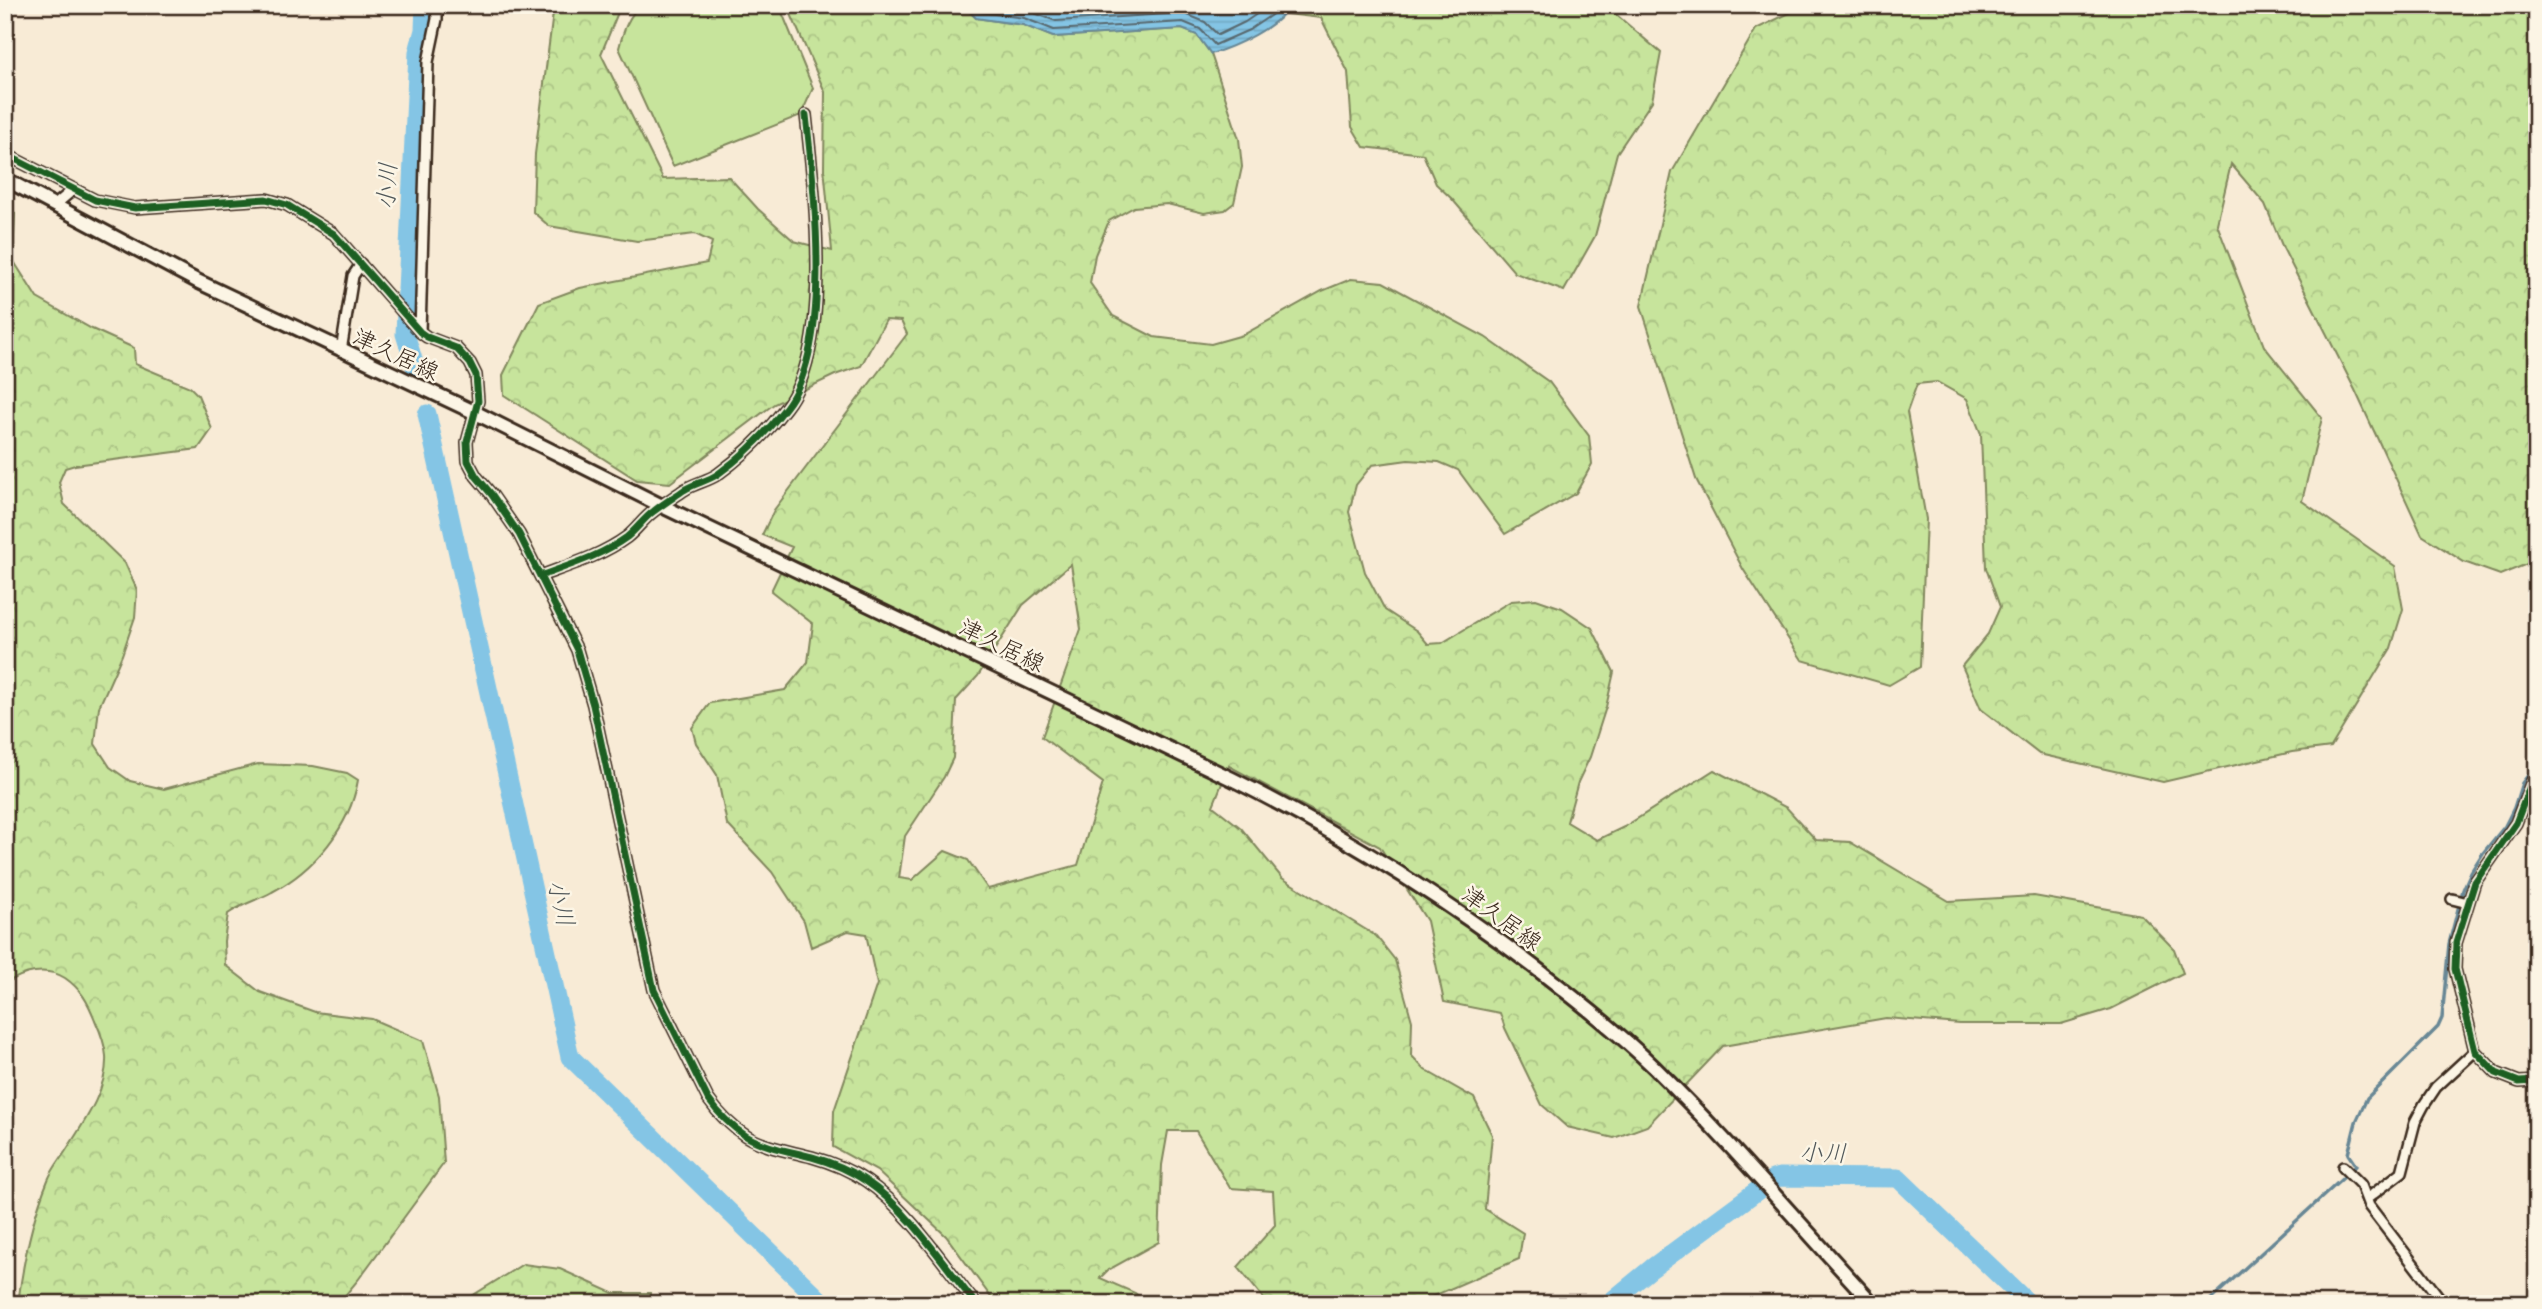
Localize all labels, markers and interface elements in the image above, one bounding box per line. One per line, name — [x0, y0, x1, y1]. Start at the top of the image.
water label: 小川 — [369, 161, 403, 211]
street label: 津久居線 — [348, 320, 444, 387]
street label: 津久居線 — [954, 610, 1050, 679]
water label: 小川 — [541, 876, 583, 930]
street label: 津久居線 — [1456, 878, 1549, 957]
water label: 小川 — [1799, 1136, 1847, 1168]

